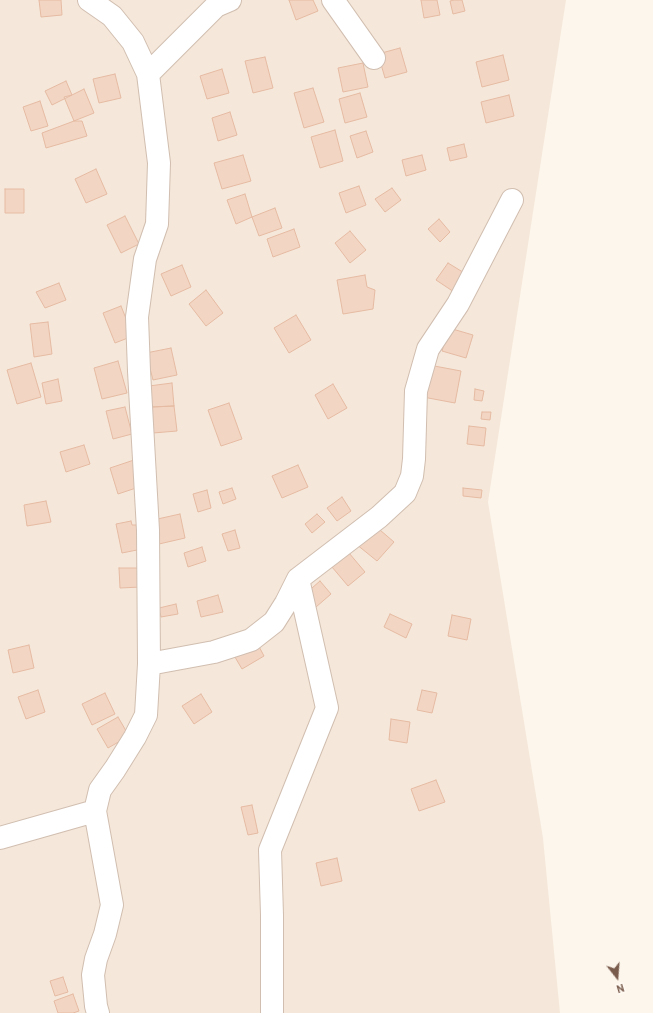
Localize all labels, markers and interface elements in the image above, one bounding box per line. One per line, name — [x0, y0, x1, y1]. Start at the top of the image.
north arrow — [597, 957, 637, 997]
text: N — [615, 981, 626, 996]

